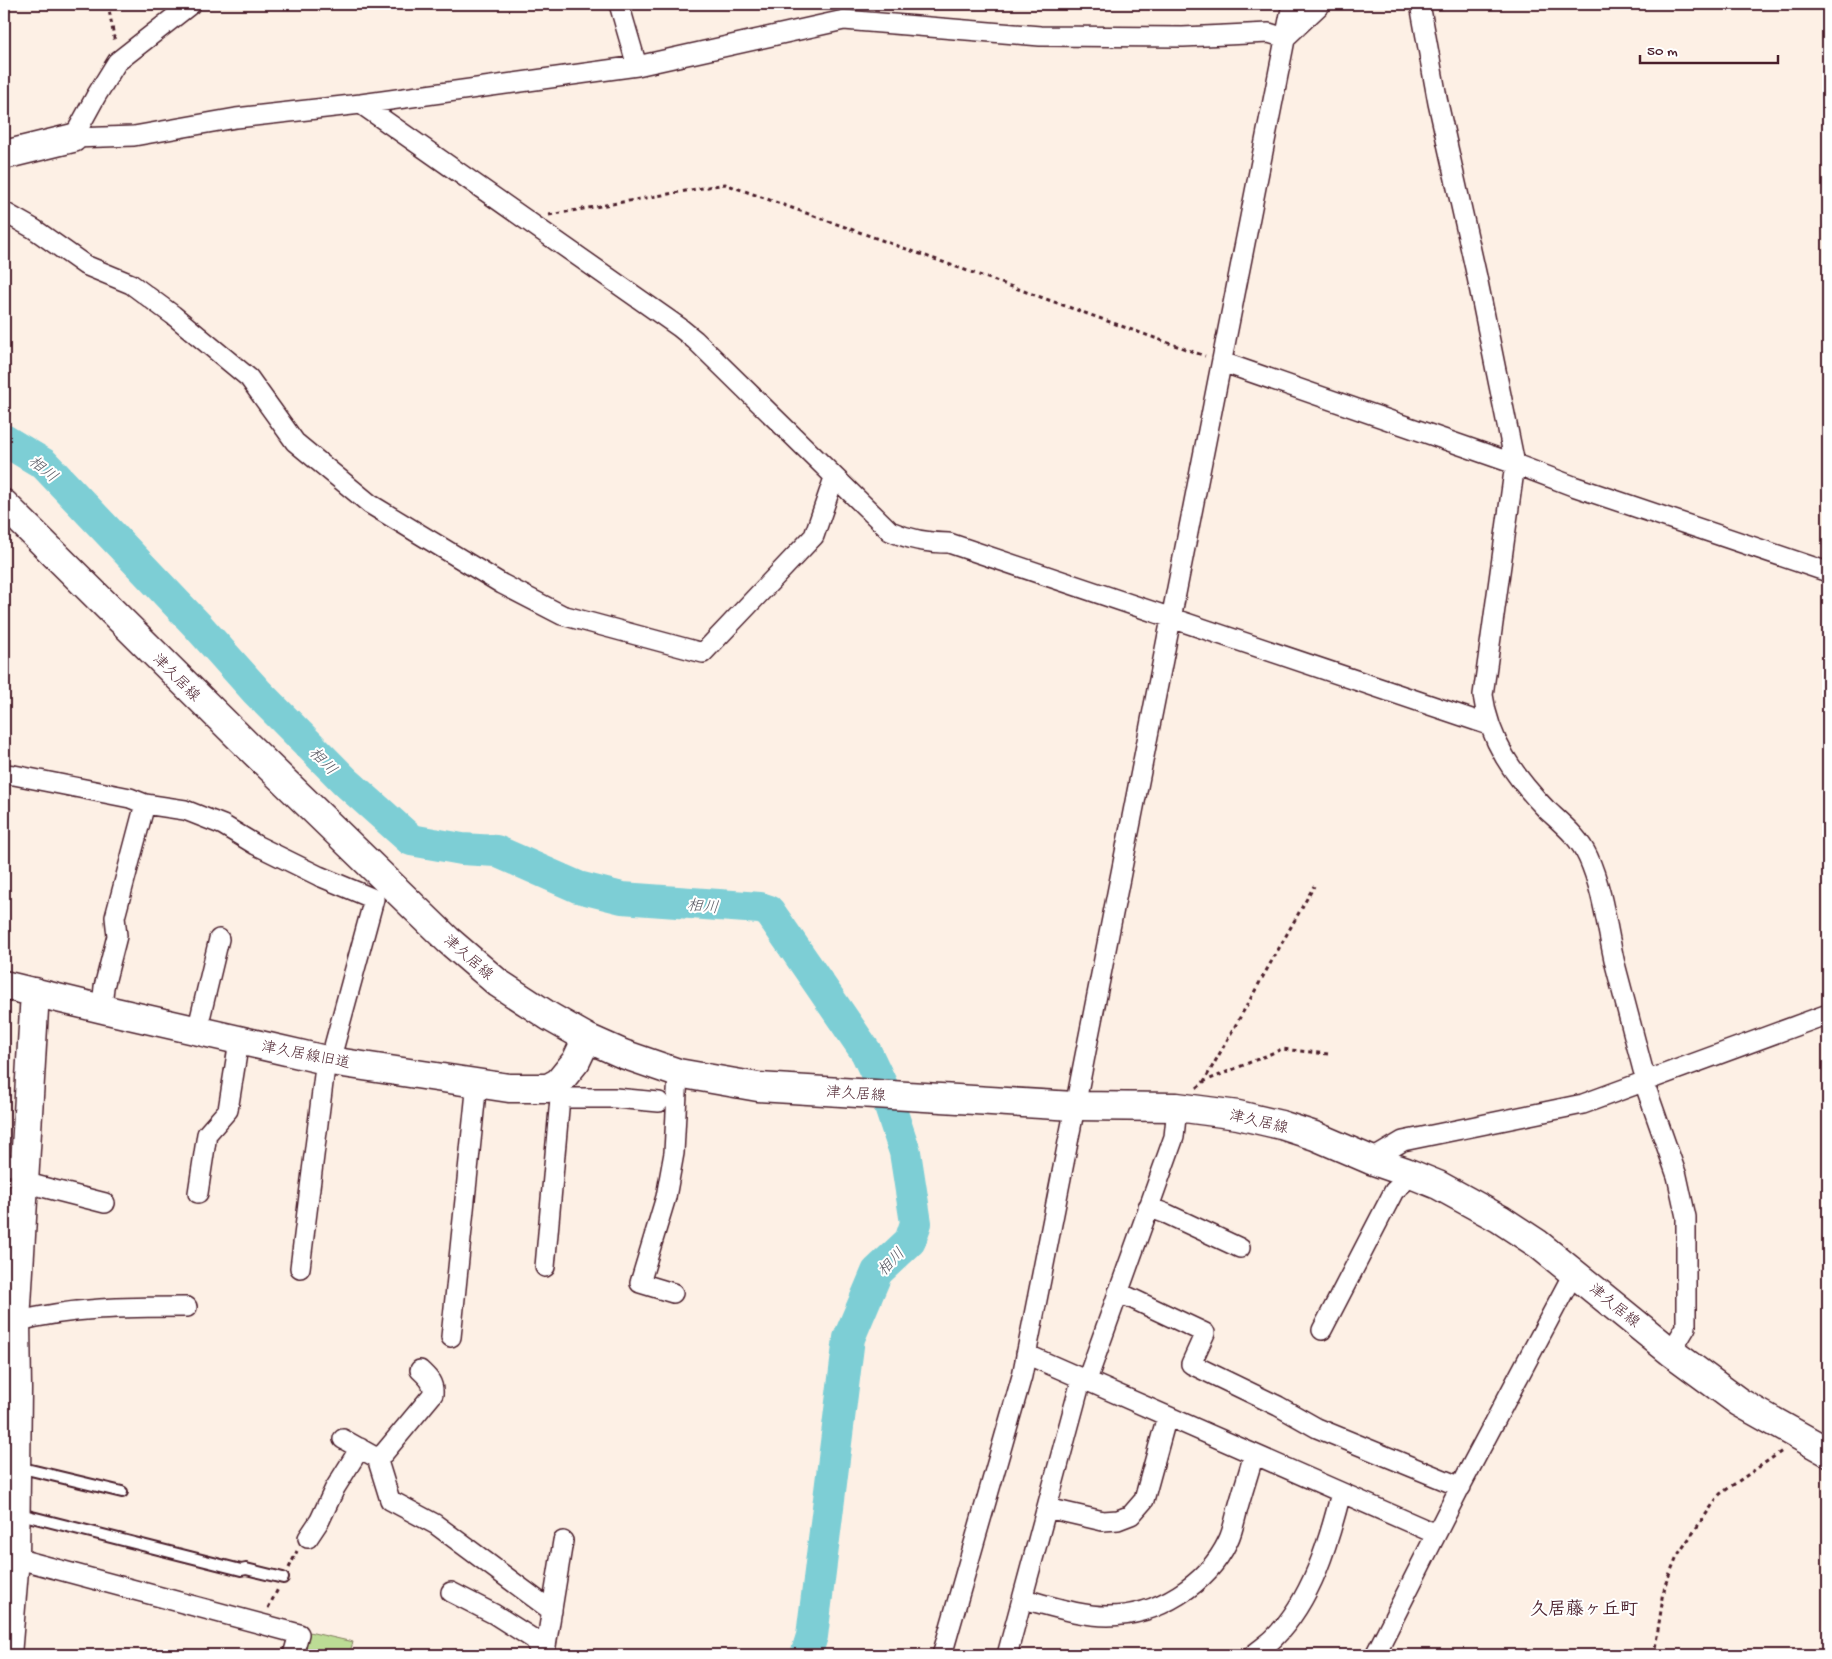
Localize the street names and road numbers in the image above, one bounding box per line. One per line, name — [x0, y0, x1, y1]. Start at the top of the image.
street label: 津久居線 — [148, 650, 204, 706]
street label: 津久居線 — [439, 931, 497, 985]
street label: 津久居線旧道 — [260, 1038, 352, 1073]
street label: 津久居線 — [825, 1083, 886, 1106]
street label: 津久居線 — [1227, 1106, 1290, 1138]
street label: 津久居線 — [1585, 1280, 1643, 1332]

